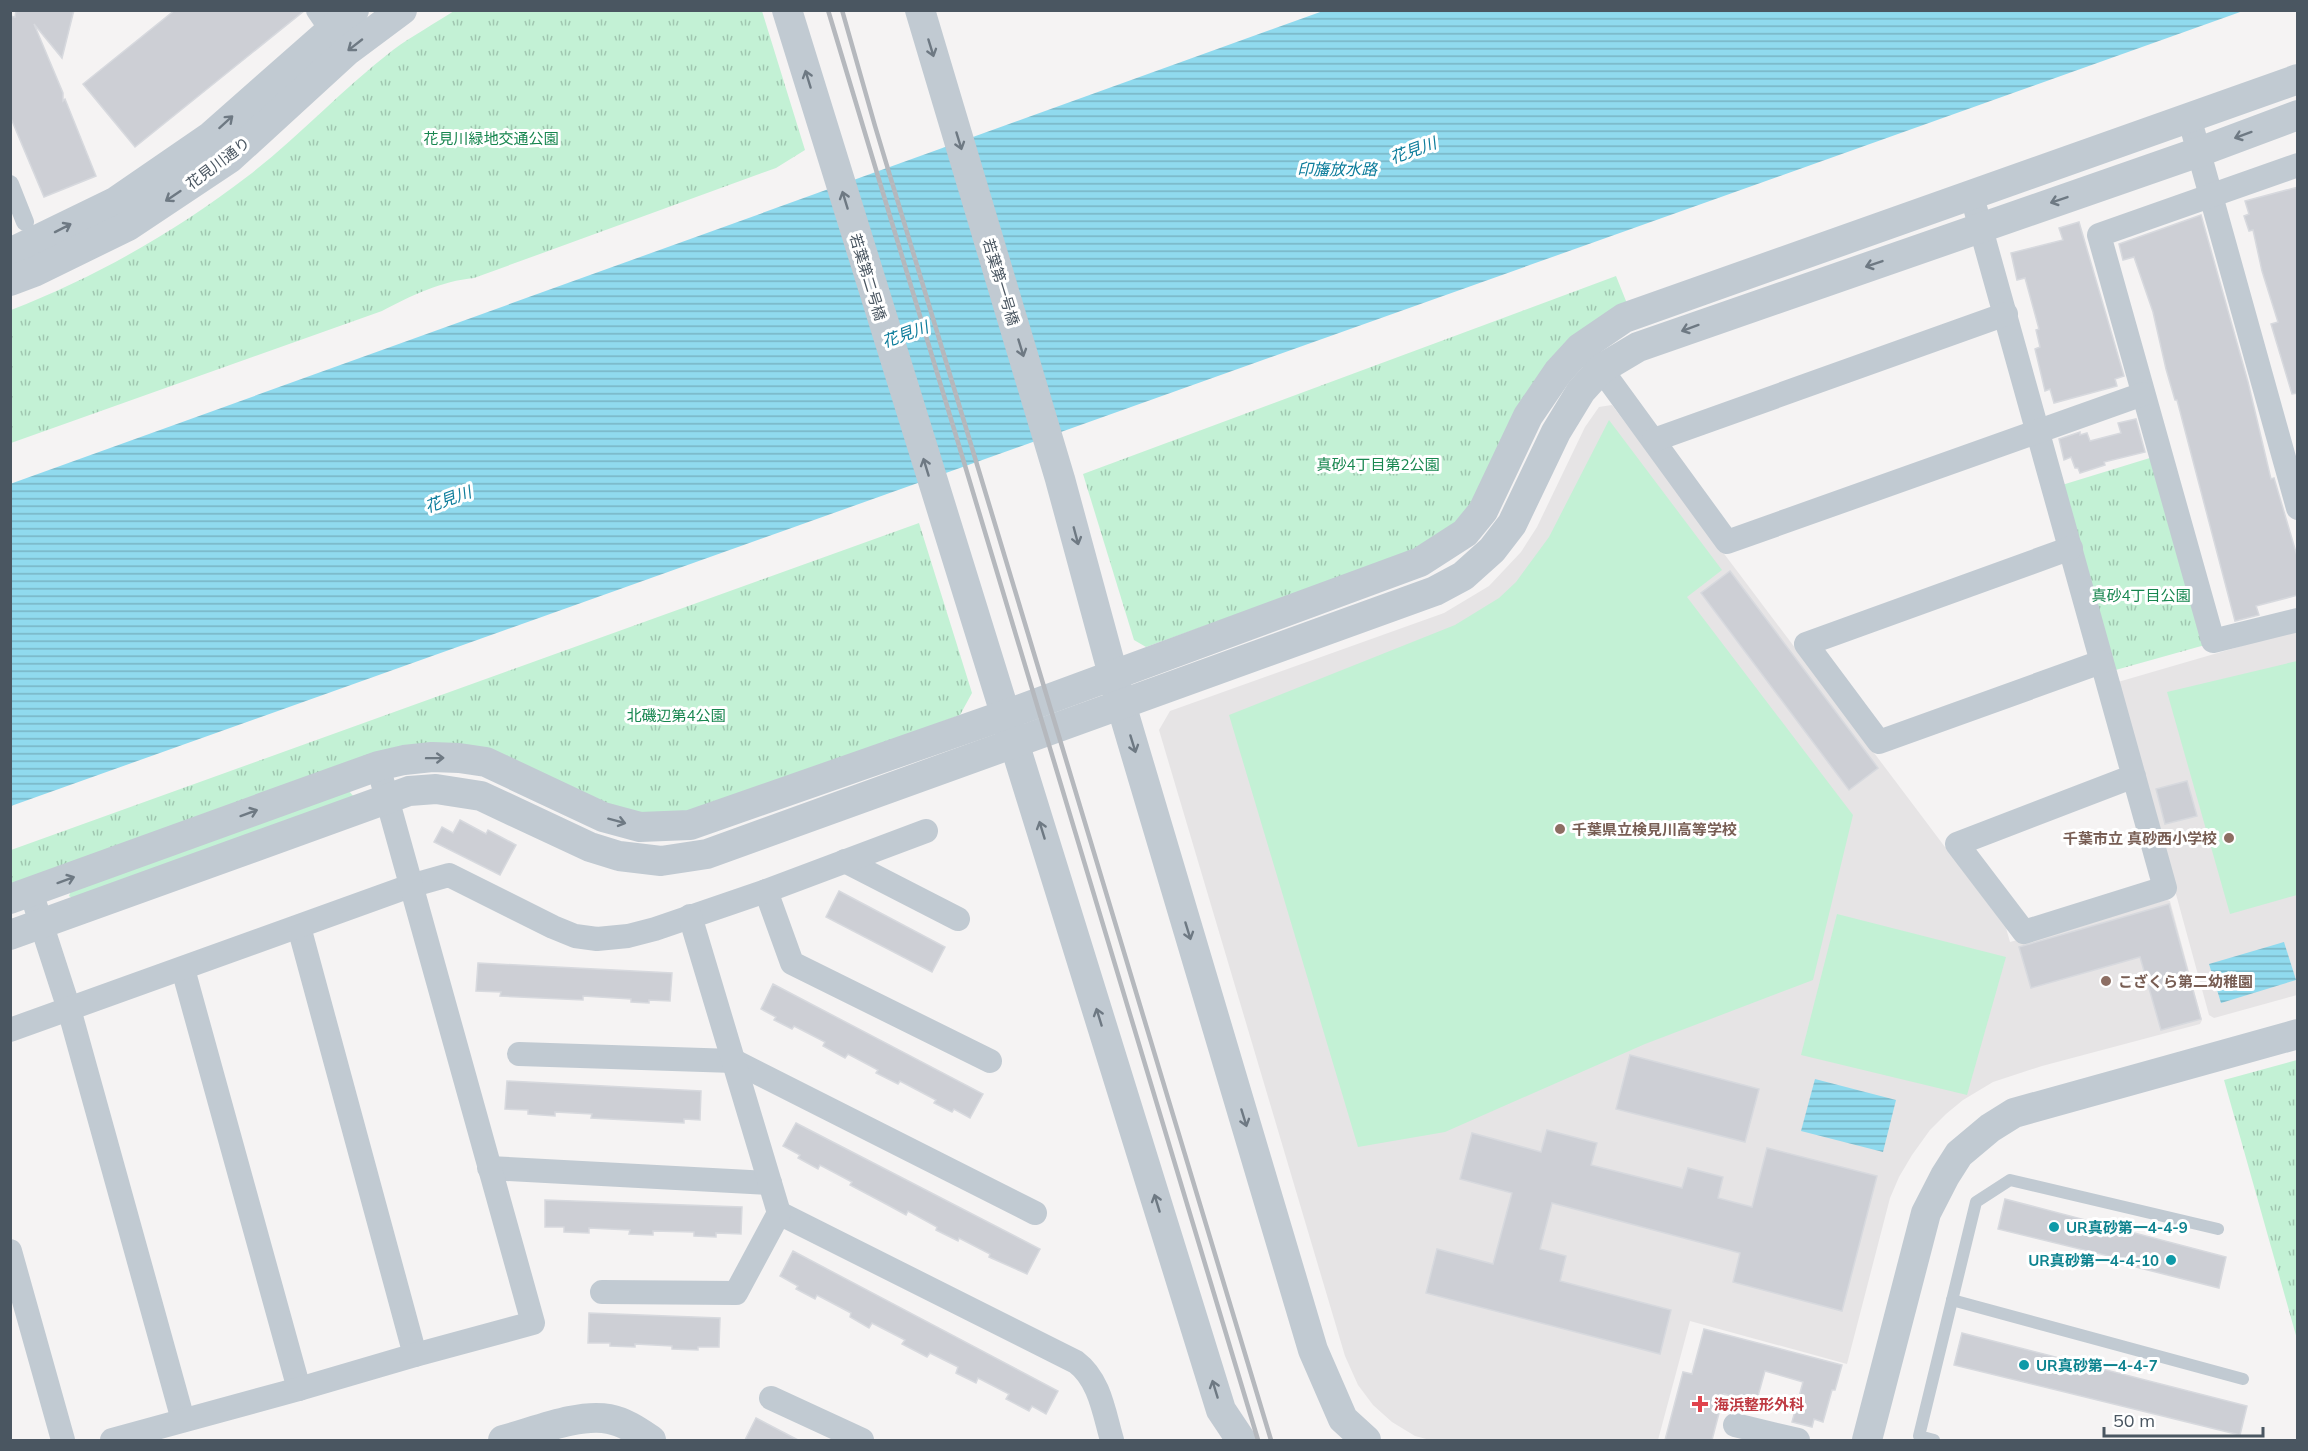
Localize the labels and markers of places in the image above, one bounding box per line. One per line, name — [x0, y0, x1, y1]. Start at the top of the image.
place label: 千葉県立検見川高等学校 — [1572, 820, 1737, 839]
marker: 千葉県立検見川高等学校 — [1553, 822, 1567, 836]
place label: 千葉市立 真砂西小学校 — [2063, 829, 2217, 848]
marker: 千葉市立 真砂西小学校 — [2222, 831, 2236, 845]
place label: こざくら第二幼稚園 — [2118, 972, 2253, 991]
marker: こざくら第二幼稚園 — [2099, 974, 2113, 988]
place label: UR真砂第一4-4-9 — [2066, 1218, 2188, 1237]
marker: UR真砂第一4-4-9 — [2047, 1220, 2061, 1234]
place label: UR真砂第一4-4-10 — [2028, 1251, 2159, 1270]
marker: UR真砂第一4-4-10 — [2164, 1253, 2178, 1267]
place label: UR真砂第一4-4-7 — [2036, 1356, 2158, 1375]
marker: UR真砂第一4-4-7 — [2017, 1358, 2031, 1372]
marker: 海浜整形外科 — [1691, 1395, 1709, 1413]
place label: 海浜整形外科 — [1714, 1395, 1804, 1414]

